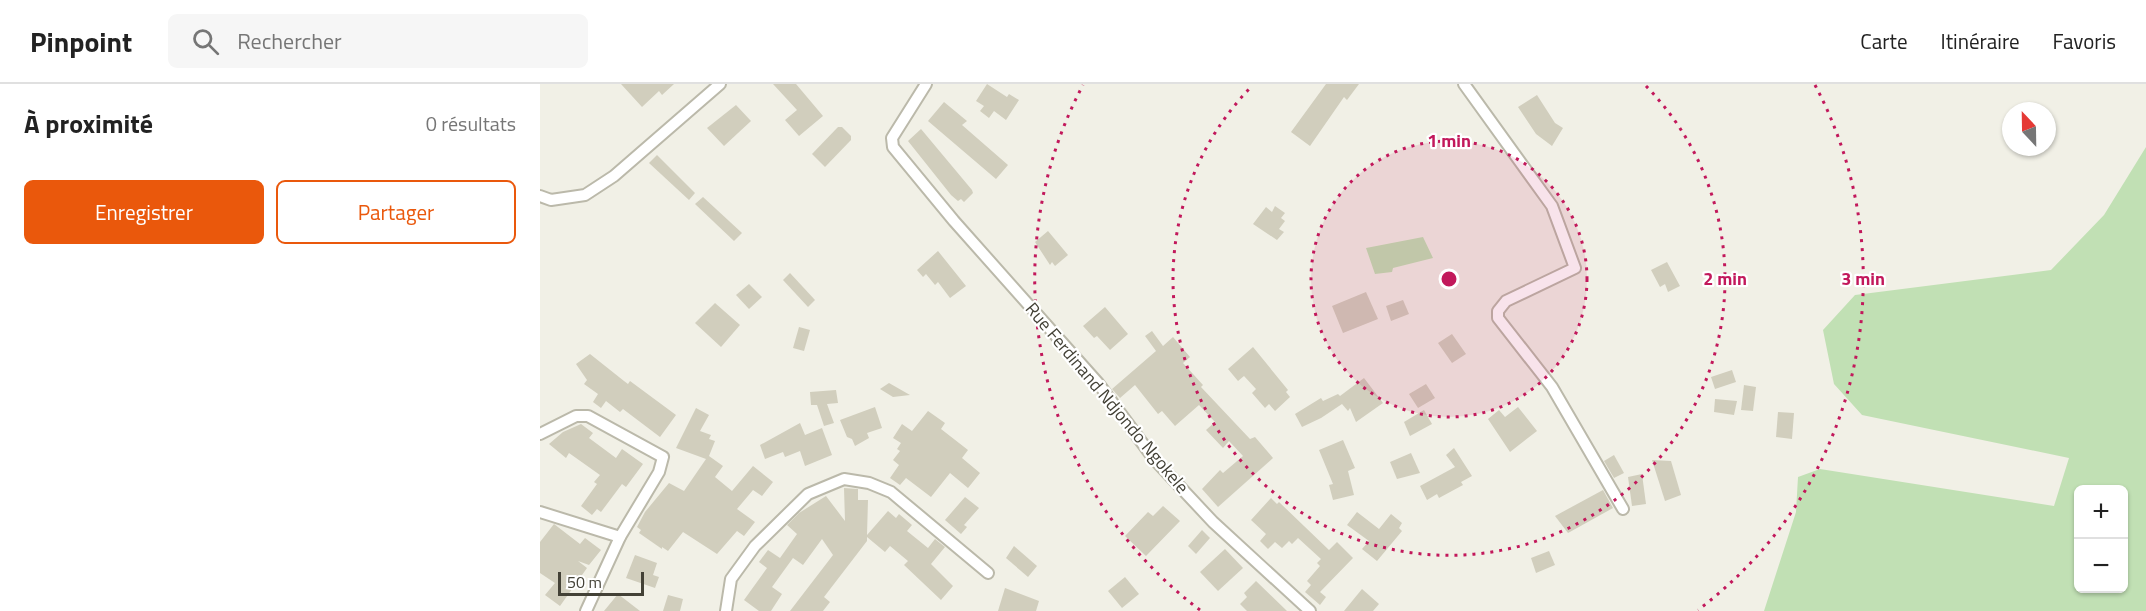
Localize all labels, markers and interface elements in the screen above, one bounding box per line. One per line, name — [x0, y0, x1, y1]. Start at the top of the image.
search box — [168, 14, 588, 68]
text: Pinpoint — [30, 20, 132, 63]
text: Rechercher — [237, 24, 342, 58]
icon: search — [189, 25, 222, 58]
text: Carte — [1860, 25, 1908, 57]
text: Itinéraire — [1941, 25, 2020, 57]
text: Favoris — [2053, 25, 2116, 57]
north arrow — [2002, 102, 2056, 156]
text: À proximité — [24, 104, 153, 143]
text: 0 résultats — [426, 108, 516, 139]
text: 1 min — [1427, 127, 1471, 154]
button: Enregistrer — [24, 180, 264, 244]
button: Partager — [276, 180, 516, 244]
text: 2 min — [1703, 265, 1747, 292]
text: 3 min — [1841, 265, 1885, 292]
centre of rings — [1439, 269, 1459, 289]
street label: Rue Ferdinand Ndjondo Ngokele — [1019, 296, 1196, 499]
map controls — [2074, 485, 2128, 593]
button: + — [2074, 485, 2128, 539]
button: − — [2074, 539, 2128, 593]
scale bar — [558, 569, 644, 596]
text: 50 m — [567, 570, 602, 594]

